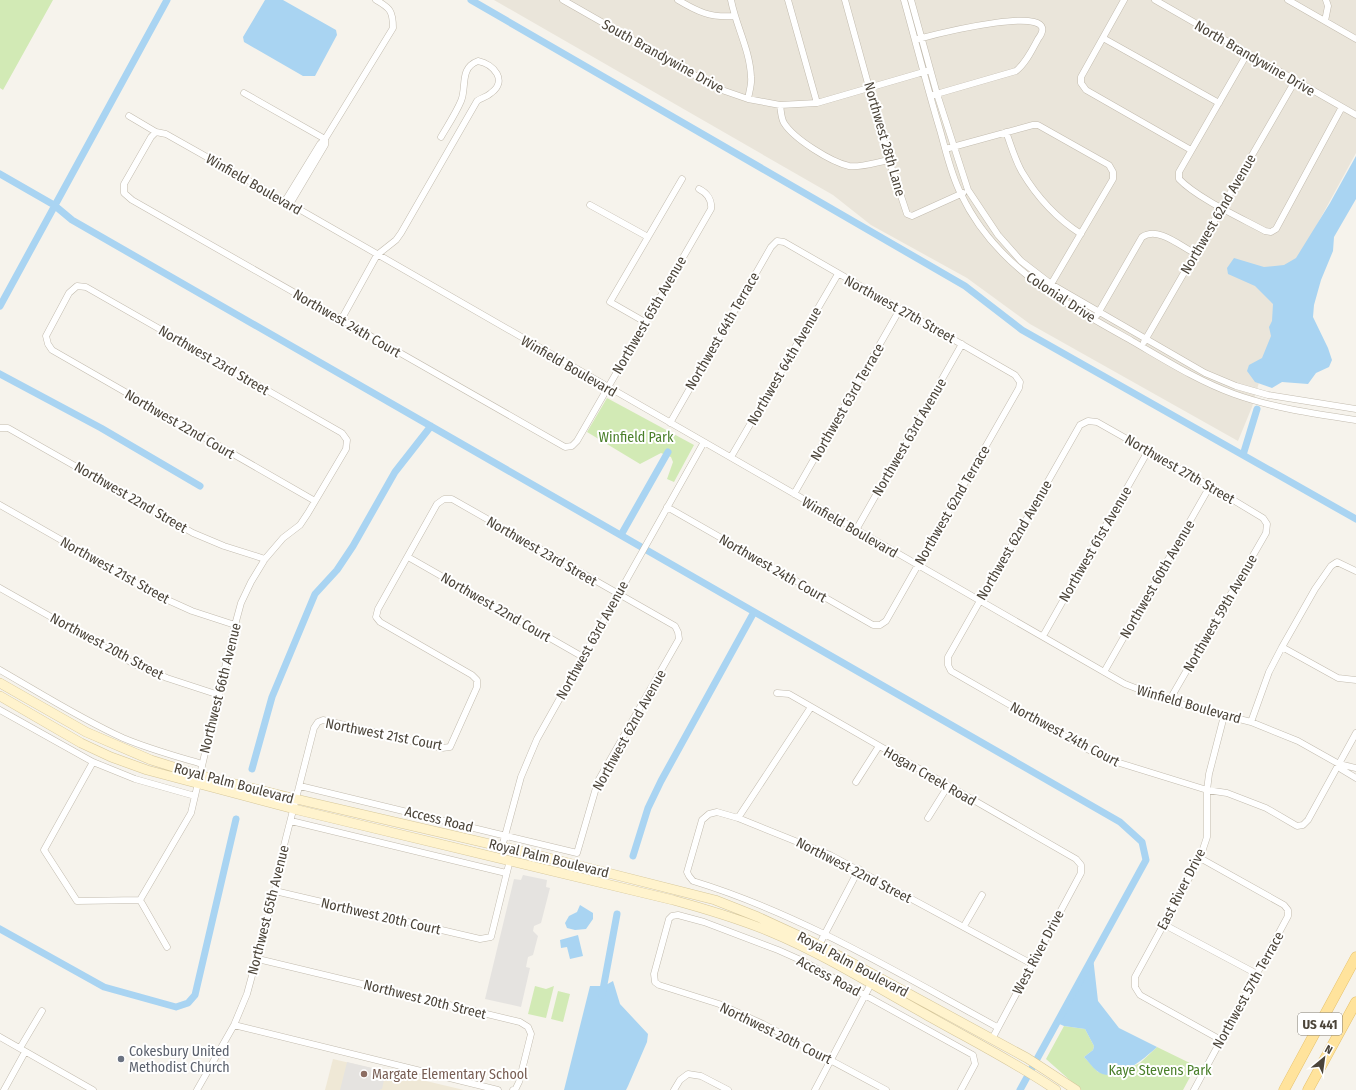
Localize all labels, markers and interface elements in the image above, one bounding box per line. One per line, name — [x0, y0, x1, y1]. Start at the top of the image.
street label: South Brandywine Drive — [599, 16, 727, 97]
street label: North Brandywine Drive — [1192, 17, 1318, 100]
street label: Northwest 28th Lane — [860, 80, 909, 198]
street label: Winfield Boulevard — [203, 150, 305, 219]
street label: Northwest 62nd Avenue — [1177, 151, 1260, 277]
street label: Northwest 65th Avenue — [609, 253, 690, 377]
street label: Northwest 64th Terrace — [682, 269, 763, 393]
street label: Colonial Drive — [1023, 269, 1099, 326]
street label: Northwest 27th Street — [841, 272, 958, 347]
street label: Northwest 24th Court — [290, 286, 404, 361]
street label: Northwest 64th Avenue — [744, 304, 825, 428]
street label: Northwest 23rd Street — [155, 322, 272, 399]
street label: Winfield Boulevard — [518, 332, 620, 401]
street label: Northwest 63rd Terrace — [807, 341, 888, 464]
street label: Northwest 63rd Avenue — [869, 375, 950, 499]
street label: Northwest 22nd Court — [122, 386, 238, 463]
park label: Winfield Park — [599, 429, 674, 446]
street label: Northwest 27th Street — [1122, 431, 1238, 508]
street label: Northwest 62nd Terrace — [911, 442, 994, 568]
street label: Northwest 22nd Street — [71, 458, 191, 537]
street label: Northwest 62nd Avenue — [973, 477, 1056, 603]
street label: Northwest 61st Avenue — [1055, 483, 1135, 605]
street label: Winfield Boulevard — [799, 493, 901, 562]
street label: Northwest 23rd Street — [483, 513, 600, 590]
street label: Northwest 60th Avenue — [1117, 517, 1198, 642]
street label: Northwest 24th Court — [716, 531, 830, 606]
street label: Northwest 21st Street — [57, 533, 173, 608]
street label: Northwest 59th Avenue — [1180, 551, 1261, 675]
street label: Northwest 22nd Court — [438, 569, 554, 646]
street label: Northwest 63rd Avenue — [553, 578, 632, 703]
street label: Northwest 20th Street — [47, 609, 167, 684]
street label: Northwest 66th Avenue — [196, 621, 245, 755]
street label: Northwest 62nd Avenue — [589, 667, 670, 794]
street label: Winfield Boulevard — [1135, 681, 1243, 728]
street label: Northwest 24th Court — [1007, 698, 1123, 771]
street label: Northwest 21st Court — [324, 715, 444, 754]
street label: Hogan Creek Road — [881, 743, 979, 810]
street label: Royal Palm Boulevard — [172, 759, 296, 808]
street label: Access Road — [403, 803, 475, 836]
street label: Northwest 22nd Street — [793, 834, 915, 907]
street label: Royal Palm Boulevard — [487, 835, 611, 882]
street label: Northwest 65th Avenue — [244, 843, 293, 977]
street label: East River Drive — [1154, 846, 1209, 933]
street label: Northwest 20th Court — [319, 894, 443, 939]
street label: West River Drive — [1009, 907, 1068, 997]
street label: Royal Palm Boulevard — [794, 928, 911, 1001]
street label: Northwest 57th Terrace — [1209, 929, 1288, 1052]
street label: Access Road — [794, 953, 864, 1000]
street label: Northwest 20th Street — [362, 976, 488, 1023]
street label: Northwest 20th Court — [717, 999, 835, 1068]
road number: US 441 — [1298, 1013, 1342, 1035]
north arrow — [1304, 1038, 1344, 1078]
text: N — [1323, 1042, 1335, 1057]
place label: Cokesbury United Methodist Church — [129, 1043, 230, 1076]
marker: Cokesbury United Methodist Church — [116, 1054, 126, 1064]
park label: Kaye Stevens Park — [1108, 1062, 1212, 1079]
place label: Margate Elementary School — [372, 1066, 528, 1083]
marker: Margate Elementary School — [359, 1069, 369, 1079]

